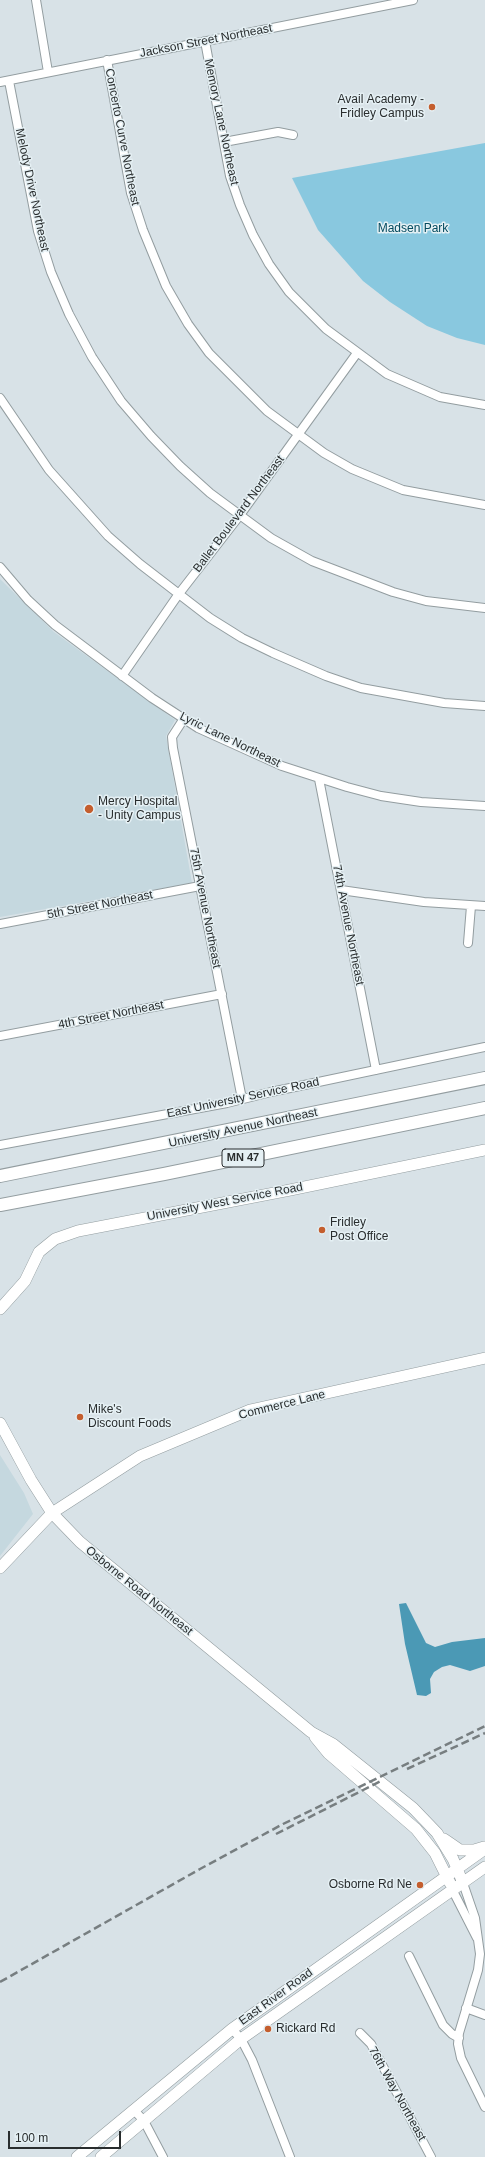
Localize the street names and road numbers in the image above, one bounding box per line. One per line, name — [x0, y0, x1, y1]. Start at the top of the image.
street label: Jackson Street Northeast — [138, 21, 274, 61]
street label: Memory Lane Northeast — [201, 58, 241, 186]
street label: Concerto Curve Northeast — [102, 67, 142, 207]
street label: Melody Drive Northeast — [12, 127, 52, 253]
street label: Ballet Boulevard Northeast — [190, 453, 288, 575]
street label: Lyric Lane Northeast — [177, 709, 283, 771]
street label: 75th Avenue Northeast — [186, 846, 224, 970]
street label: 74th Avenue Northeast — [329, 863, 367, 987]
street label: 5th Street Northeast — [46, 888, 154, 922]
street label: 4th Street Northeast — [57, 998, 165, 1032]
street label: East University Service Road — [166, 1075, 320, 1121]
street label: University Avenue Northeast — [167, 1105, 319, 1151]
road number: MN 47 — [222, 1149, 264, 1167]
street label: University West Service Road — [146, 1180, 304, 1224]
street label: Commerce Lane — [237, 1387, 327, 1423]
street label: Osborne Road Northeast — [83, 1543, 195, 1639]
street label: East River Road — [236, 1965, 316, 2029]
street label: 76th Way Northeast — [365, 2044, 429, 2144]

